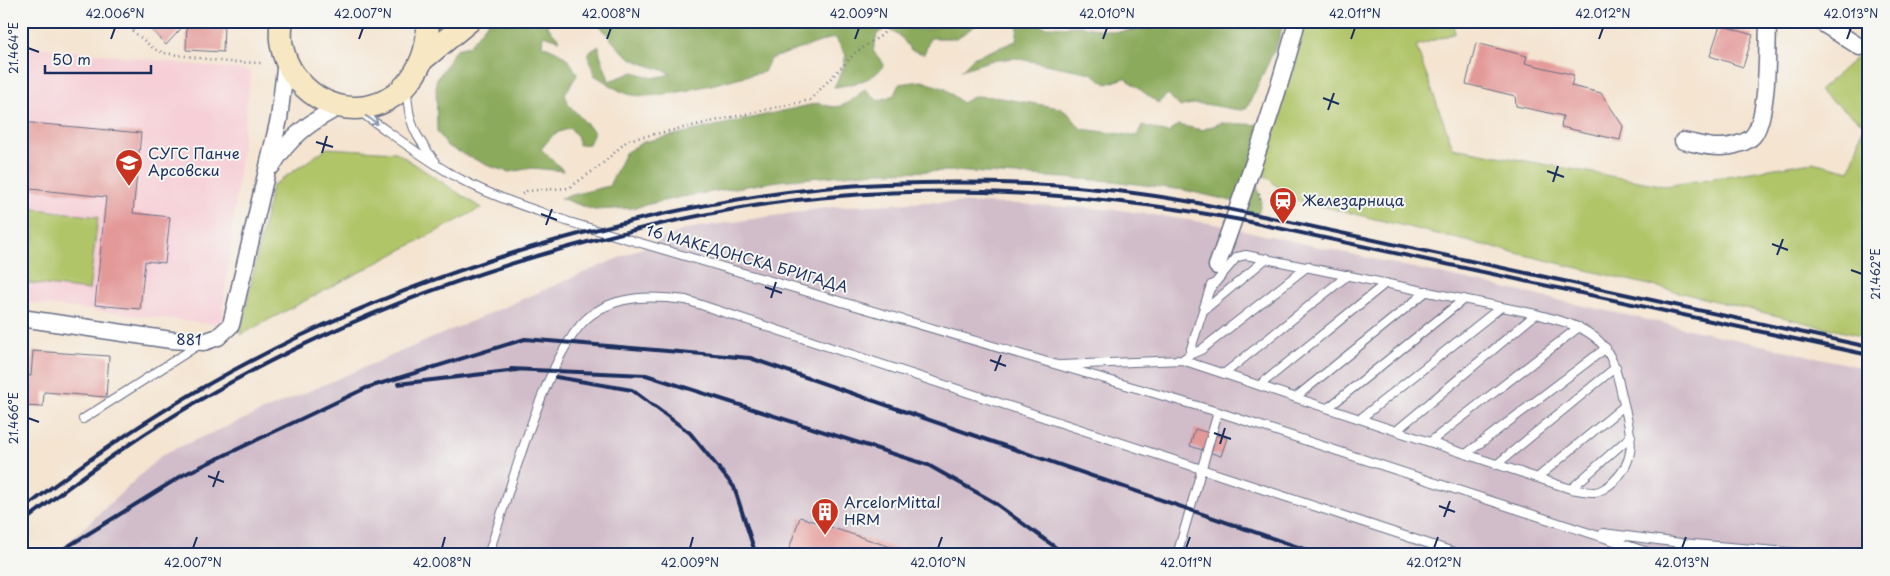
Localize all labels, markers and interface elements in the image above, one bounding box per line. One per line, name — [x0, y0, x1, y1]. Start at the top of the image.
text: 42.006°N — [85, 4, 145, 22]
text: 42.007°N — [334, 4, 392, 22]
text: 42.008°N — [582, 4, 640, 22]
text: 42.009°N — [830, 4, 888, 22]
text: 42.010°N — [1079, 4, 1135, 22]
text: 42.011°N — [1329, 4, 1381, 22]
text: 42.012°N — [1575, 4, 1631, 22]
text: 42.013°N — [1824, 4, 1878, 22]
text: 21.464°E — [4, 22, 22, 74]
scale bar — [45, 42, 151, 74]
text: 50 m — [52, 47, 91, 70]
one-way arrow — [365, 115, 379, 125]
place label: СУГС Панче Арсовски — [148, 141, 240, 181]
school or university icon: СУГС Панче Арсовски — [114, 148, 144, 187]
station icon: Железарница — [1268, 186, 1298, 225]
place label: Железарница — [1302, 188, 1405, 211]
street label: 16 МАКЕДОНСКА БРИГАДА — [644, 218, 851, 297]
text: 21.462°E — [1866, 248, 1884, 300]
street label: 881 — [176, 327, 202, 350]
text: 21.466°E — [4, 392, 22, 444]
place label: ArcelorMittal HRM — [844, 490, 941, 530]
building icon: ArcelorMittal HRM — [810, 497, 840, 536]
text: 42.007°N — [164, 553, 222, 571]
text: 42.008°N — [413, 553, 471, 571]
text: 42.009°N — [661, 553, 719, 571]
text: 42.010°N — [910, 553, 966, 571]
text: 42.011°N — [1160, 553, 1212, 571]
text: 42.012°N — [1406, 553, 1462, 571]
text: 42.013°N — [1655, 553, 1709, 571]

